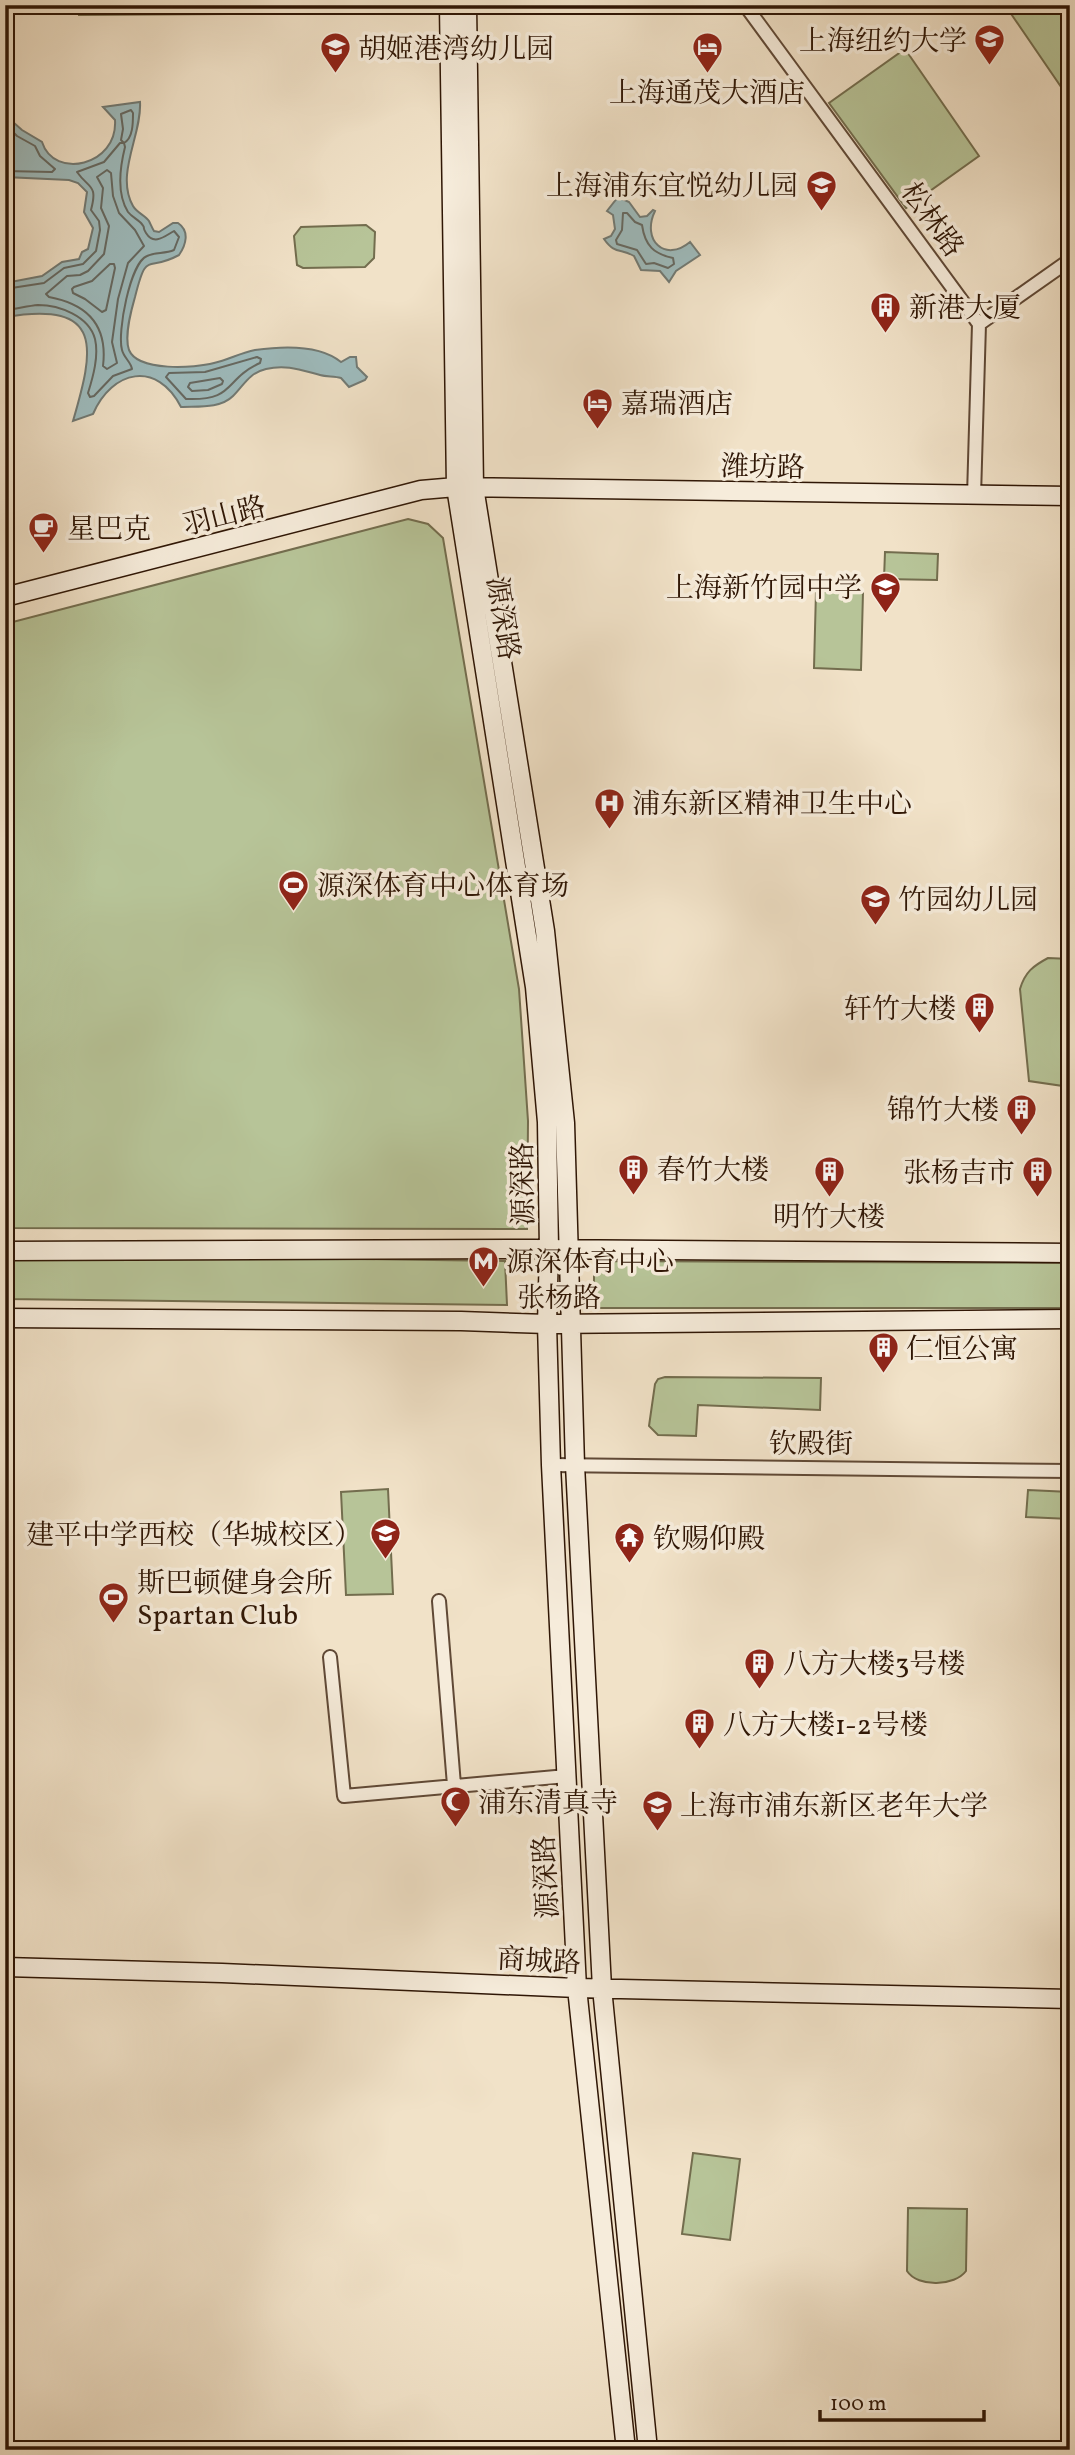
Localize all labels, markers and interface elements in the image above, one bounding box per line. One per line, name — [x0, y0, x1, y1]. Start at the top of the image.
place label: 上海纽约大学 — [799, 23, 967, 62]
school or university icon: 上海纽约大学 — [973, 23, 1007, 67]
school or university icon: 胡姬港湾幼儿园 — [318, 31, 352, 75]
place label: 胡姬港湾幼儿园 — [358, 31, 554, 70]
hotel icon: 上海通茂大酒店 — [690, 31, 724, 75]
place label: 上海通茂大酒店 — [609, 75, 805, 114]
place label: 上海浦东宜悦幼儿园 — [546, 168, 798, 207]
school or university icon: 上海浦东宜悦幼儿园 — [804, 168, 838, 212]
street label: 松林路 — [891, 175, 971, 266]
building icon: 新港大厦 — [869, 290, 903, 334]
place label: 新港大厦 — [909, 290, 1021, 329]
hotel icon: 嘉瑞酒店 — [581, 386, 615, 430]
place label: 嘉瑞酒店 — [621, 386, 733, 425]
street label: 潍坊路 — [721, 448, 805, 489]
street label: 羽山路 — [179, 488, 270, 547]
cafe icon: 星巴克 — [27, 511, 61, 555]
place label: 星巴克 — [67, 511, 151, 550]
place label: 上海新竹园中学 — [666, 570, 862, 609]
school or university icon: 上海新竹园中学 — [868, 570, 902, 614]
street label: 源深路 — [476, 574, 527, 663]
hospital icon: 浦东新区精神卫生中心 — [592, 786, 626, 830]
place label: 浦东新区精神卫生中心 — [632, 786, 912, 825]
sports icon: 源深体育中心体育场 — [277, 868, 311, 912]
place label: 源深体育中心体育场 — [317, 868, 569, 907]
school or university icon: 竹园幼儿园 — [858, 882, 892, 926]
place label: 竹园幼儿园 — [898, 882, 1038, 921]
place label: 轩竹大楼 — [844, 991, 956, 1030]
building icon: 轩竹大楼 — [962, 991, 996, 1035]
place label: 锦竹大楼 — [887, 1092, 999, 1131]
building icon: 锦竹大楼 — [1005, 1092, 1039, 1136]
street label: 源深路 — [504, 1142, 545, 1226]
building icon: 春竹大楼 — [617, 1152, 651, 1196]
place label: 春竹大楼 — [657, 1152, 769, 1191]
building icon: 明竹大楼 — [812, 1155, 846, 1199]
place label: 张杨吉市 — [903, 1155, 1015, 1194]
building icon: 张杨吉市 — [1021, 1155, 1055, 1199]
place label: 明竹大楼 — [773, 1199, 885, 1238]
metro station icon: 源深体育中心 — [466, 1244, 500, 1288]
place label: 源深体育中心 — [506, 1244, 674, 1283]
street label: 张杨路 — [517, 1280, 601, 1319]
building icon: 仁恒公寓 — [866, 1331, 900, 1375]
place label: 仁恒公寓 — [906, 1331, 1018, 1370]
street label: 钦殿街 — [769, 1426, 853, 1465]
place label: 建平中学西校（华城校区） — [26, 1517, 362, 1556]
school or university icon: 建平中学西校（华城校区） — [368, 1517, 402, 1561]
temple icon: 钦赐仰殿 — [613, 1521, 647, 1565]
place label: 钦赐仰殿 — [653, 1521, 765, 1560]
place label: 斯巴顿健身会所 Spartan Club — [137, 1565, 333, 1636]
sports icon: 斯巴顿健身会所 Spartan Club — [97, 1581, 131, 1625]
building icon: 八方大楼3号楼 — [743, 1646, 777, 1690]
place label: 八方大楼3号楼 — [783, 1646, 965, 1685]
building icon: 八方大楼1-2号楼 — [683, 1707, 717, 1751]
place label: 八方大楼1-2号楼 — [723, 1707, 928, 1746]
mosque icon: 浦东清真寺 — [438, 1785, 472, 1829]
place label: 浦东清真寺 — [478, 1785, 618, 1824]
school or university icon: 上海市浦东新区老年大学 — [640, 1788, 674, 1832]
place label: 上海市浦东新区老年大学 — [680, 1788, 988, 1827]
street label: 源深路 — [526, 1834, 569, 1920]
street label: 商城路 — [496, 1941, 582, 1984]
scale bar — [820, 2378, 984, 2422]
text: 100 m — [830, 2390, 887, 2419]

